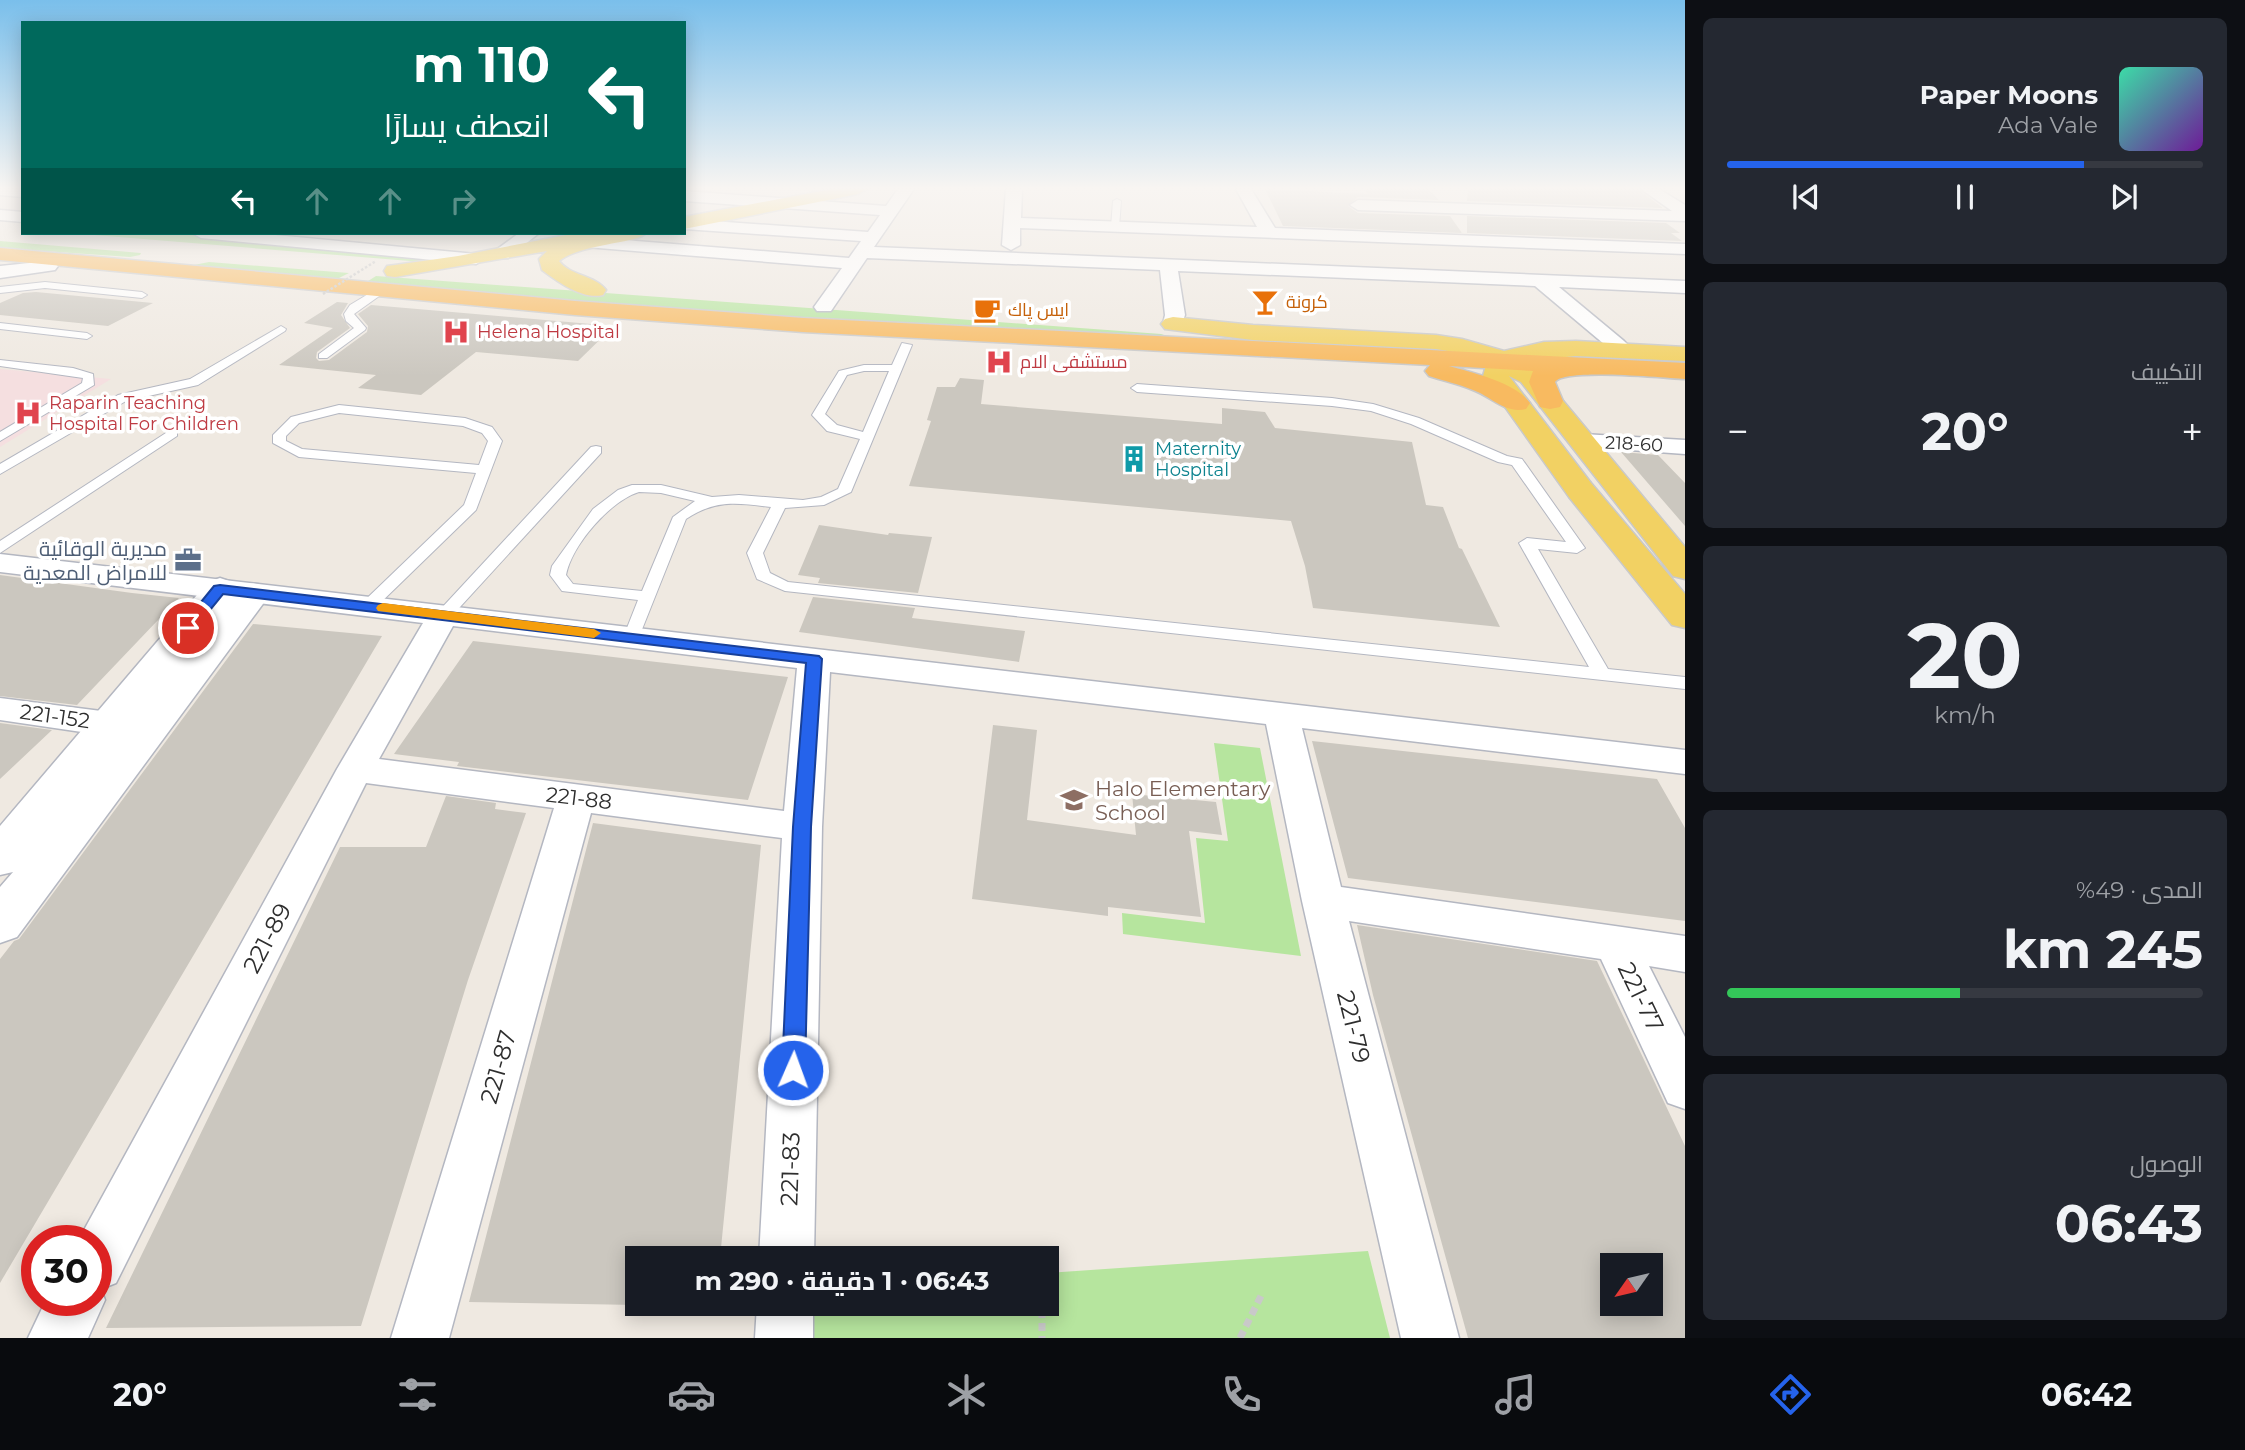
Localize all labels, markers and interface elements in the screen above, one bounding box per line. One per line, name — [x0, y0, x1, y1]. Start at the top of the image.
text: 110 m — [413, 35, 550, 94]
icon: left — [574, 49, 665, 140]
text: Paper Moons — [1920, 79, 2098, 111]
text: انعطف يسارًا — [384, 106, 550, 145]
text: Ada Vale — [1998, 111, 2098, 139]
icon: previous — [1787, 178, 1825, 216]
icon: pause — [1946, 178, 1984, 216]
icon: next — [2105, 178, 2143, 216]
icon: left — [225, 182, 263, 220]
icon: ahead — [298, 182, 336, 220]
icon: ahead — [371, 182, 409, 220]
icon: right — [444, 182, 482, 220]
bar icon: كرونة — [1250, 287, 1280, 317]
place label: كرونة — [1286, 291, 1328, 313]
cafe icon: ايس پاك — [972, 295, 1002, 325]
place label: ايس پاك — [1008, 299, 1069, 322]
hospital icon: Helena Hospital — [441, 317, 471, 347]
place label: Helena Hospital — [477, 321, 620, 343]
hospital icon: مستشفى الام — [984, 347, 1014, 377]
place label: مستشفى الام — [1020, 351, 1128, 374]
text: التكييف — [2131, 358, 2203, 386]
place label: Raparin Teaching Hospital For Children — [49, 392, 239, 435]
hospital icon: Raparin Teaching Hospital For Children — [13, 398, 43, 428]
text: 20° — [1921, 400, 2009, 463]
text: − — [1727, 408, 1749, 455]
text: + — [2181, 408, 2203, 455]
street label: 218-60 — [1604, 431, 1664, 457]
place label: Maternity Hospital — [1155, 438, 1241, 481]
building icon: Maternity Hospital — [1119, 444, 1149, 474]
place label: مديرية الوقائية للامراض المعدية — [23, 536, 167, 586]
office icon: مديرية الوقائية للامراض المعدية — [173, 545, 203, 575]
pin — [158, 598, 218, 658]
text: 20 — [1907, 600, 2023, 711]
icon: arrive — [169, 609, 207, 647]
street label: 221-152 — [18, 699, 92, 733]
text: km/h — [1934, 701, 1996, 729]
place label: Halo Elementary School — [1095, 776, 1271, 825]
street label: 221-88 — [545, 782, 613, 814]
school or university icon: Halo Elementary School — [1059, 785, 1089, 815]
text: المدى · 49% — [2076, 876, 2203, 904]
street label: 221-89 — [237, 898, 297, 978]
text: 245 km — [2003, 918, 2203, 981]
street label: 221-77 — [1612, 958, 1670, 1036]
street label: 221-79 — [1331, 988, 1377, 1066]
street label: 221-87 — [474, 1027, 522, 1107]
position arrow — [756, 1033, 830, 1107]
street label: 221-83 — [774, 1132, 806, 1206]
text: الوصول — [2130, 1150, 2203, 1178]
text: 06:43 — [2055, 1192, 2203, 1255]
speed limit sign: 30 — [21, 1225, 112, 1316]
north arrow — [1600, 1253, 1662, 1316]
map controls — [1600, 1253, 1663, 1316]
text: 06:43 · 1 دقيقة · 290 m — [695, 1265, 989, 1297]
icon: filters — [393, 1370, 442, 1419]
icon: car — [667, 1370, 716, 1419]
icon: climate — [942, 1370, 991, 1419]
icon: phone — [1217, 1370, 1266, 1419]
icon: music — [1491, 1370, 1540, 1419]
icon: directions — [1766, 1370, 1815, 1419]
text: 20° — [113, 1375, 167, 1414]
text: 06:42 — [2041, 1375, 2132, 1414]

